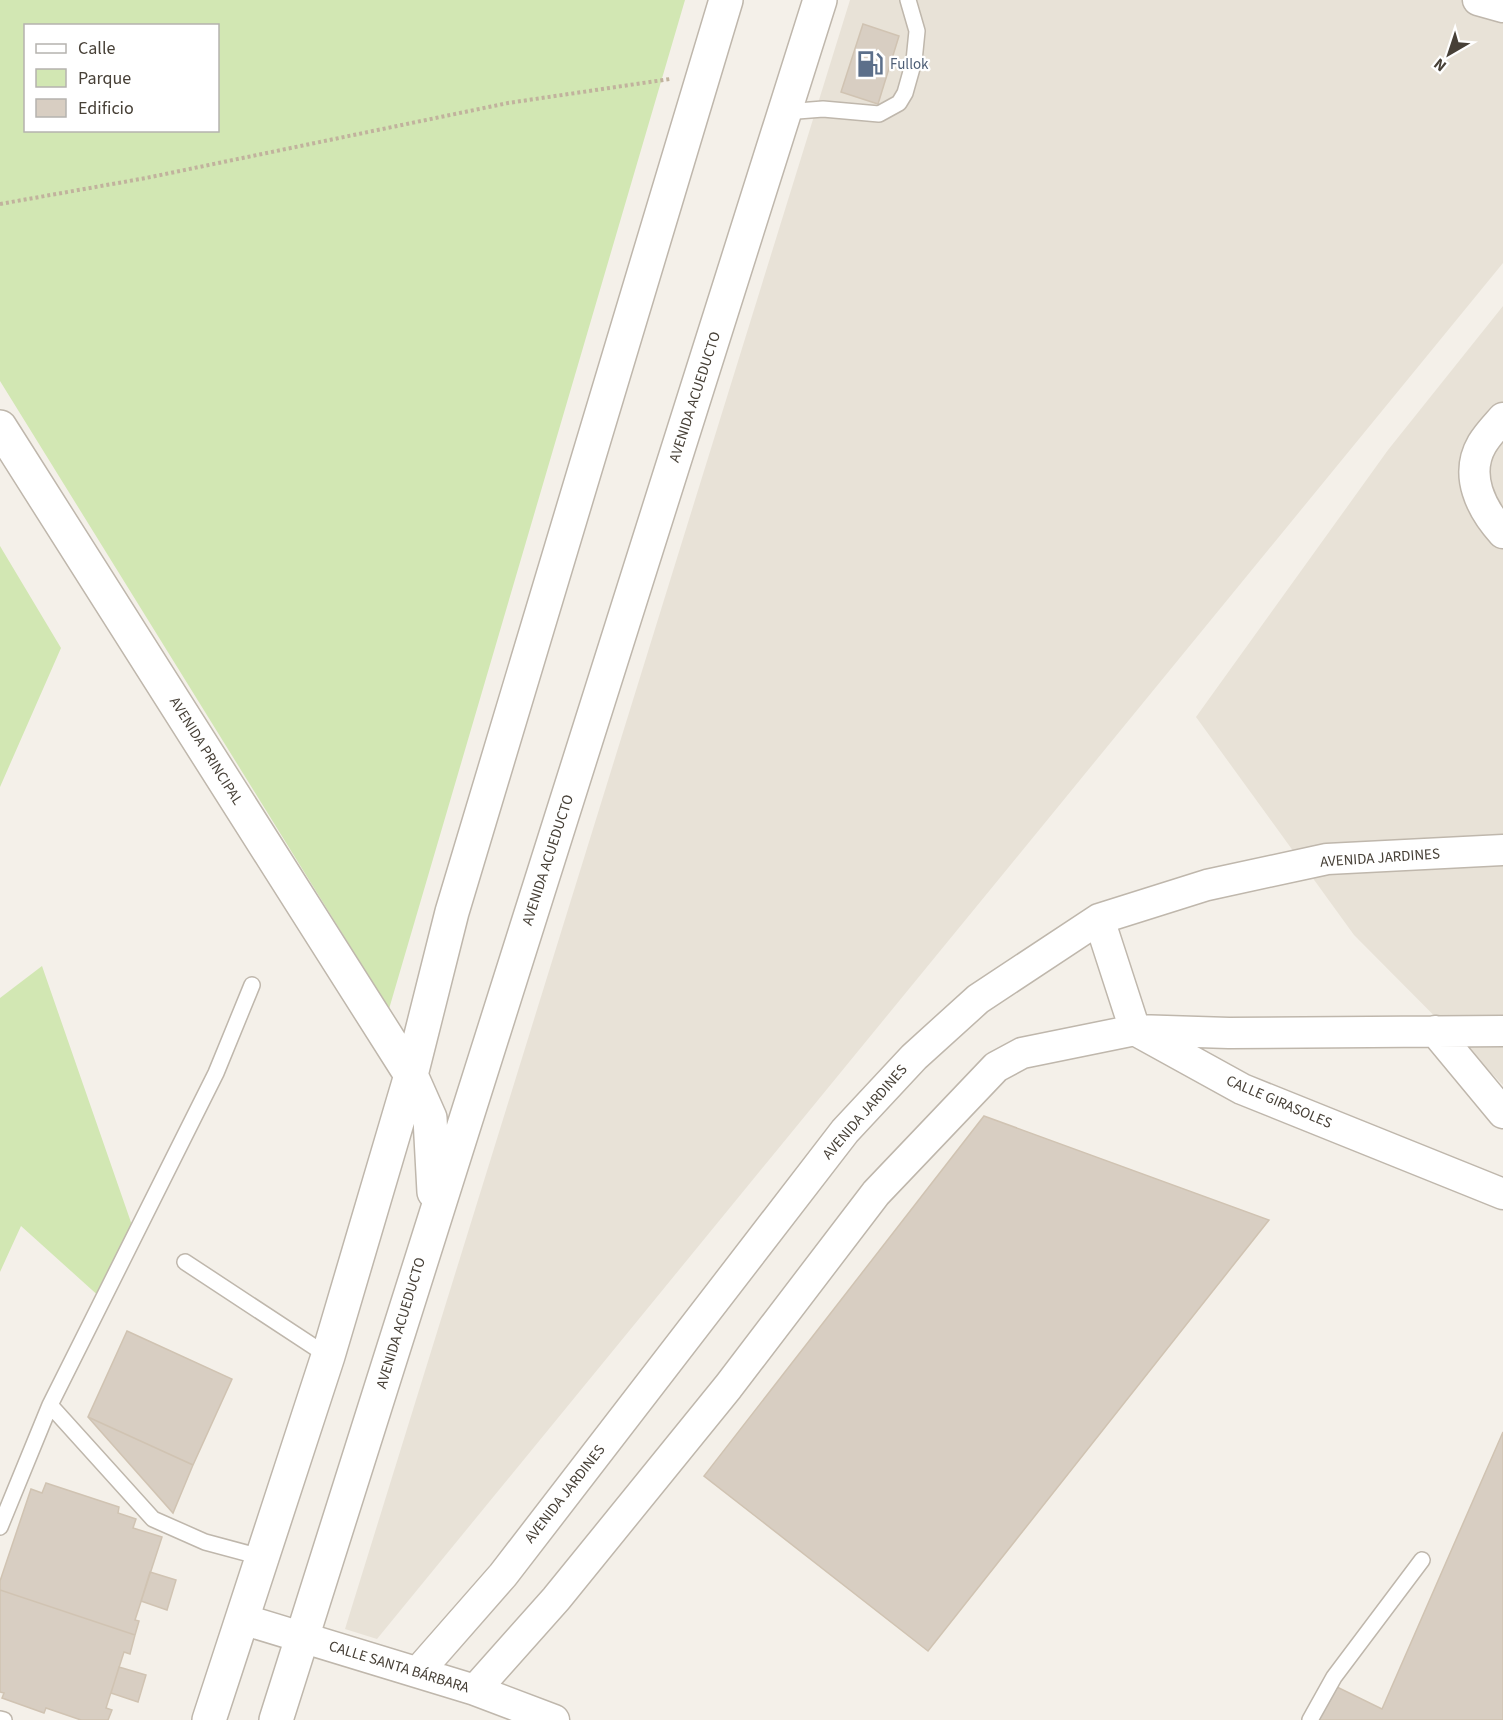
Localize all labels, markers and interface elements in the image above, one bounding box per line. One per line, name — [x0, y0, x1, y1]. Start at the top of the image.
legend — [24, 24, 219, 132]
north arrow — [1419, 24, 1479, 84]
text: Calle — [78, 36, 116, 61]
fuel station icon: Fullok — [855, 49, 885, 79]
text: N — [1429, 53, 1451, 77]
place label: Fullok — [890, 54, 929, 75]
text: Parque — [78, 66, 131, 91]
text: Edificio — [78, 96, 134, 121]
street label: AVENIDA ACUEDUCTO — [664, 329, 726, 465]
street label: AVENIDA PRINCIPAL — [164, 693, 248, 809]
street label: AVENIDA ACUEDUCTO — [517, 792, 579, 928]
street label: AVENIDA JARDINES — [1319, 843, 1441, 873]
street label: AVENIDA JARDINES — [818, 1060, 912, 1164]
street label: CALLE GIRASOLES — [1223, 1070, 1335, 1134]
street label: AVENIDA ACUEDUCTO — [371, 1255, 431, 1391]
street label: AVENIDA JARDINES — [520, 1440, 610, 1548]
street label: CALLE SANTA BÁRBARA — [326, 1636, 473, 1699]

